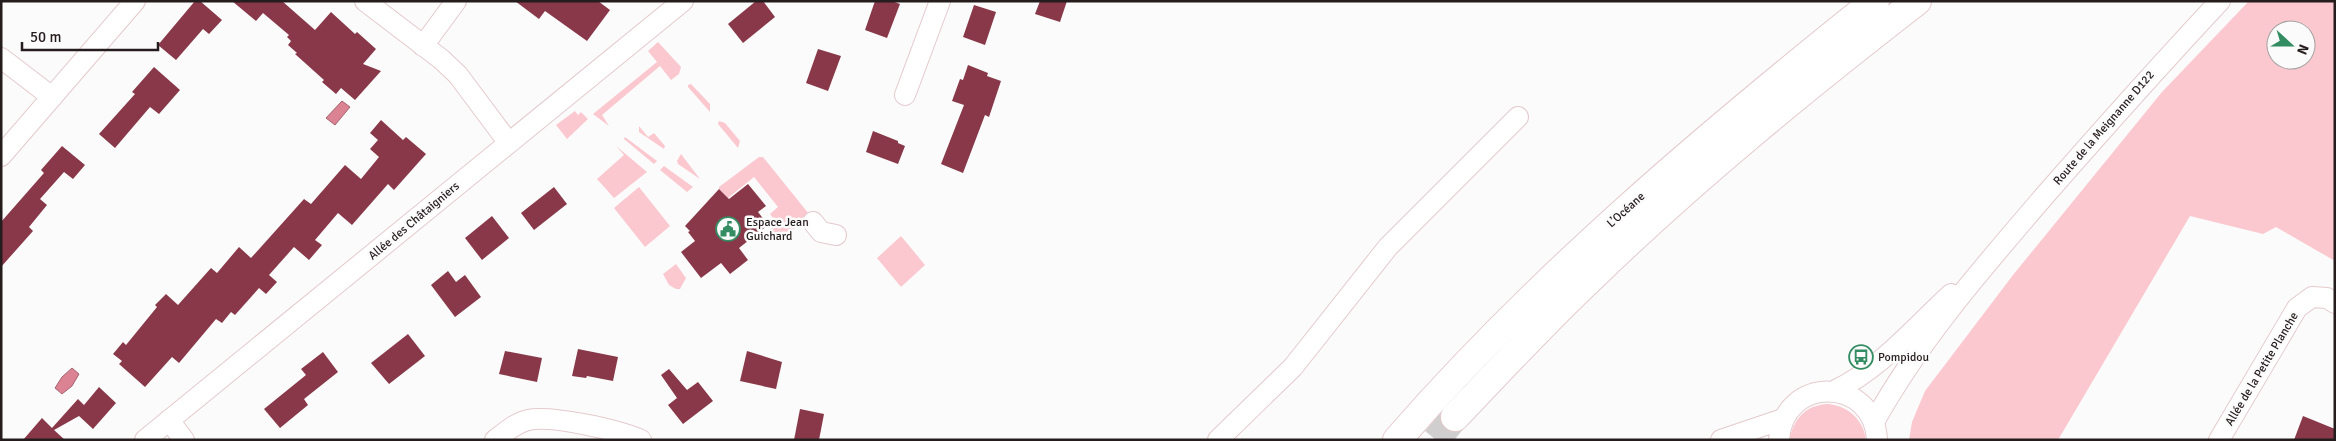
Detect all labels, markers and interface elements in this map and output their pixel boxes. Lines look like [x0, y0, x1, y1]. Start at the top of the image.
scale bar [22, 20, 159, 52]
north arrow [2266, 20, 2316, 70]
text: 50 m [30, 28, 61, 46]
text: N [2293, 42, 2312, 57]
street label: Route de la Meignanne D122 [2050, 68, 2158, 188]
street label: Allée des Châtaigniers [366, 179, 462, 263]
street label: L’Océane [1604, 189, 1648, 231]
place label: Espace Jean Guichard [746, 215, 809, 244]
public building icon: Espace Jean Guichard [715, 216, 741, 242]
street label: Allée de la Petite Planche [2222, 309, 2302, 429]
bus stop icon: Pompidou [1848, 344, 1874, 370]
place label: Pompidou [1878, 350, 1929, 365]

